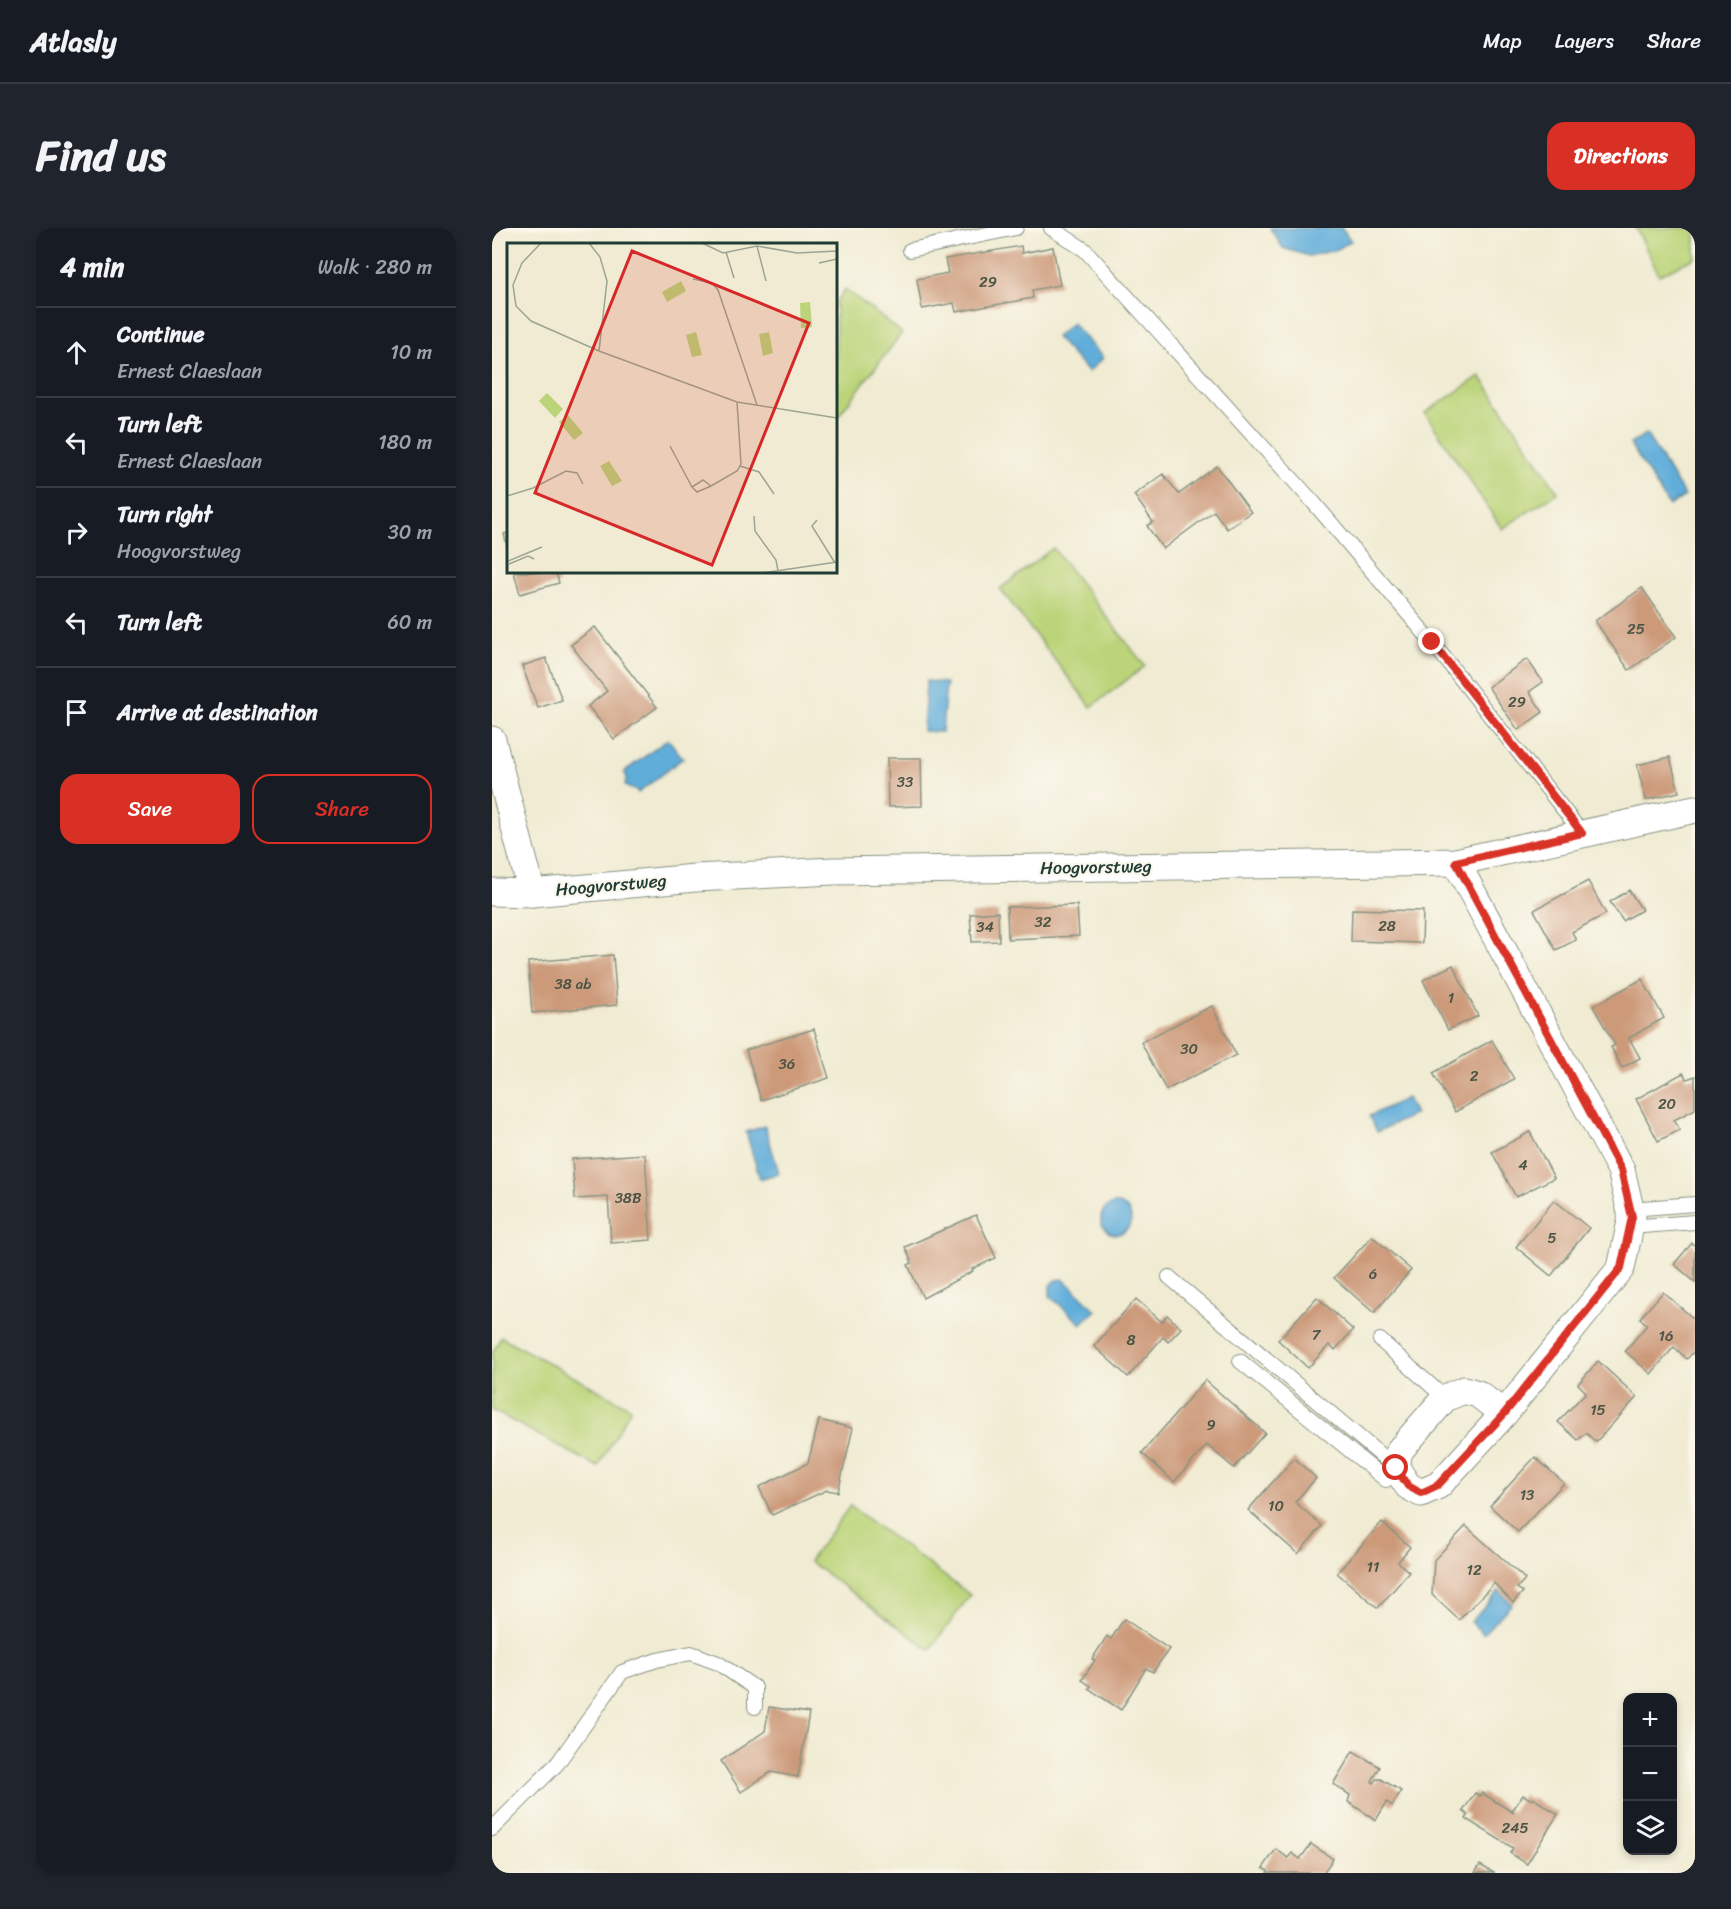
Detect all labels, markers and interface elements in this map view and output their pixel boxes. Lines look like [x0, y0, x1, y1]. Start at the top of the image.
text: Atlasly [30, 17, 117, 66]
text: Map [1483, 22, 1522, 60]
text: Layers [1555, 22, 1614, 60]
text: Share [1647, 22, 1701, 60]
text: Find us [36, 119, 166, 193]
button: Directions [1547, 122, 1695, 190]
inset map [507, 243, 837, 573]
text: 4 min [60, 244, 124, 290]
text: Walk · 280 m [318, 250, 432, 285]
house number: 29 [979, 269, 997, 295]
text: Continue [117, 315, 205, 354]
text: 10 m [390, 335, 432, 370]
icon: ahead [60, 336, 93, 369]
text: Ernest Claeslaan [117, 354, 262, 389]
text: Turn left [117, 405, 202, 444]
text: 180 m [378, 425, 432, 460]
icon: left [60, 426, 93, 459]
text: Ernest Claeslaan [117, 444, 262, 479]
text: Turn right [117, 495, 212, 534]
text: 30 m [388, 515, 432, 550]
icon: right [60, 516, 93, 549]
text: Hoogvorstweg [117, 534, 241, 569]
text: Turn left [117, 603, 202, 642]
text: 60 m [387, 605, 432, 640]
icon: left [60, 606, 93, 639]
house number: 25 [1627, 616, 1645, 642]
route end [1418, 628, 1444, 654]
house number: 29 [1508, 689, 1526, 715]
text: Arrive at destination [117, 693, 318, 732]
icon: arrive [60, 696, 93, 729]
house number: 33 [897, 769, 913, 795]
button: Save [60, 774, 240, 844]
button: Share [252, 774, 432, 844]
street label: Hoogvorstweg [1040, 850, 1152, 884]
street label: Hoogvorstweg [554, 864, 668, 906]
house number: 32 [1035, 909, 1052, 935]
house number: 28 [1378, 913, 1396, 939]
house number: 34 [976, 914, 994, 940]
house number: 38 ab [555, 971, 591, 997]
house number: 1 [1448, 985, 1454, 1011]
house number: 30 [1180, 1036, 1198, 1062]
house number: 36 [779, 1051, 795, 1077]
house number: 2 [1470, 1063, 1479, 1089]
house number: 20 [1658, 1091, 1676, 1117]
house number: 4 [1518, 1152, 1528, 1178]
house number: 38B [615, 1185, 642, 1211]
house number: 5 [1547, 1225, 1557, 1251]
house number: 6 [1369, 1261, 1377, 1287]
house number: 7 [1312, 1322, 1322, 1348]
house number: 16 [1659, 1323, 1673, 1349]
house number: 8 [1126, 1327, 1136, 1353]
house number: 15 [1590, 1397, 1606, 1423]
house number: 9 [1206, 1412, 1216, 1438]
route start [1382, 1454, 1408, 1480]
house number: 13 [1520, 1482, 1534, 1508]
house number: 10 [1268, 1493, 1284, 1519]
house number: 11 [1367, 1554, 1379, 1580]
house number: 12 [1466, 1557, 1482, 1583]
map controls [1623, 1693, 1677, 1855]
button: + [1623, 1693, 1677, 1747]
button: − [1623, 1747, 1677, 1801]
button: layers [1623, 1801, 1677, 1855]
house number: 245 [1501, 1815, 1529, 1841]

